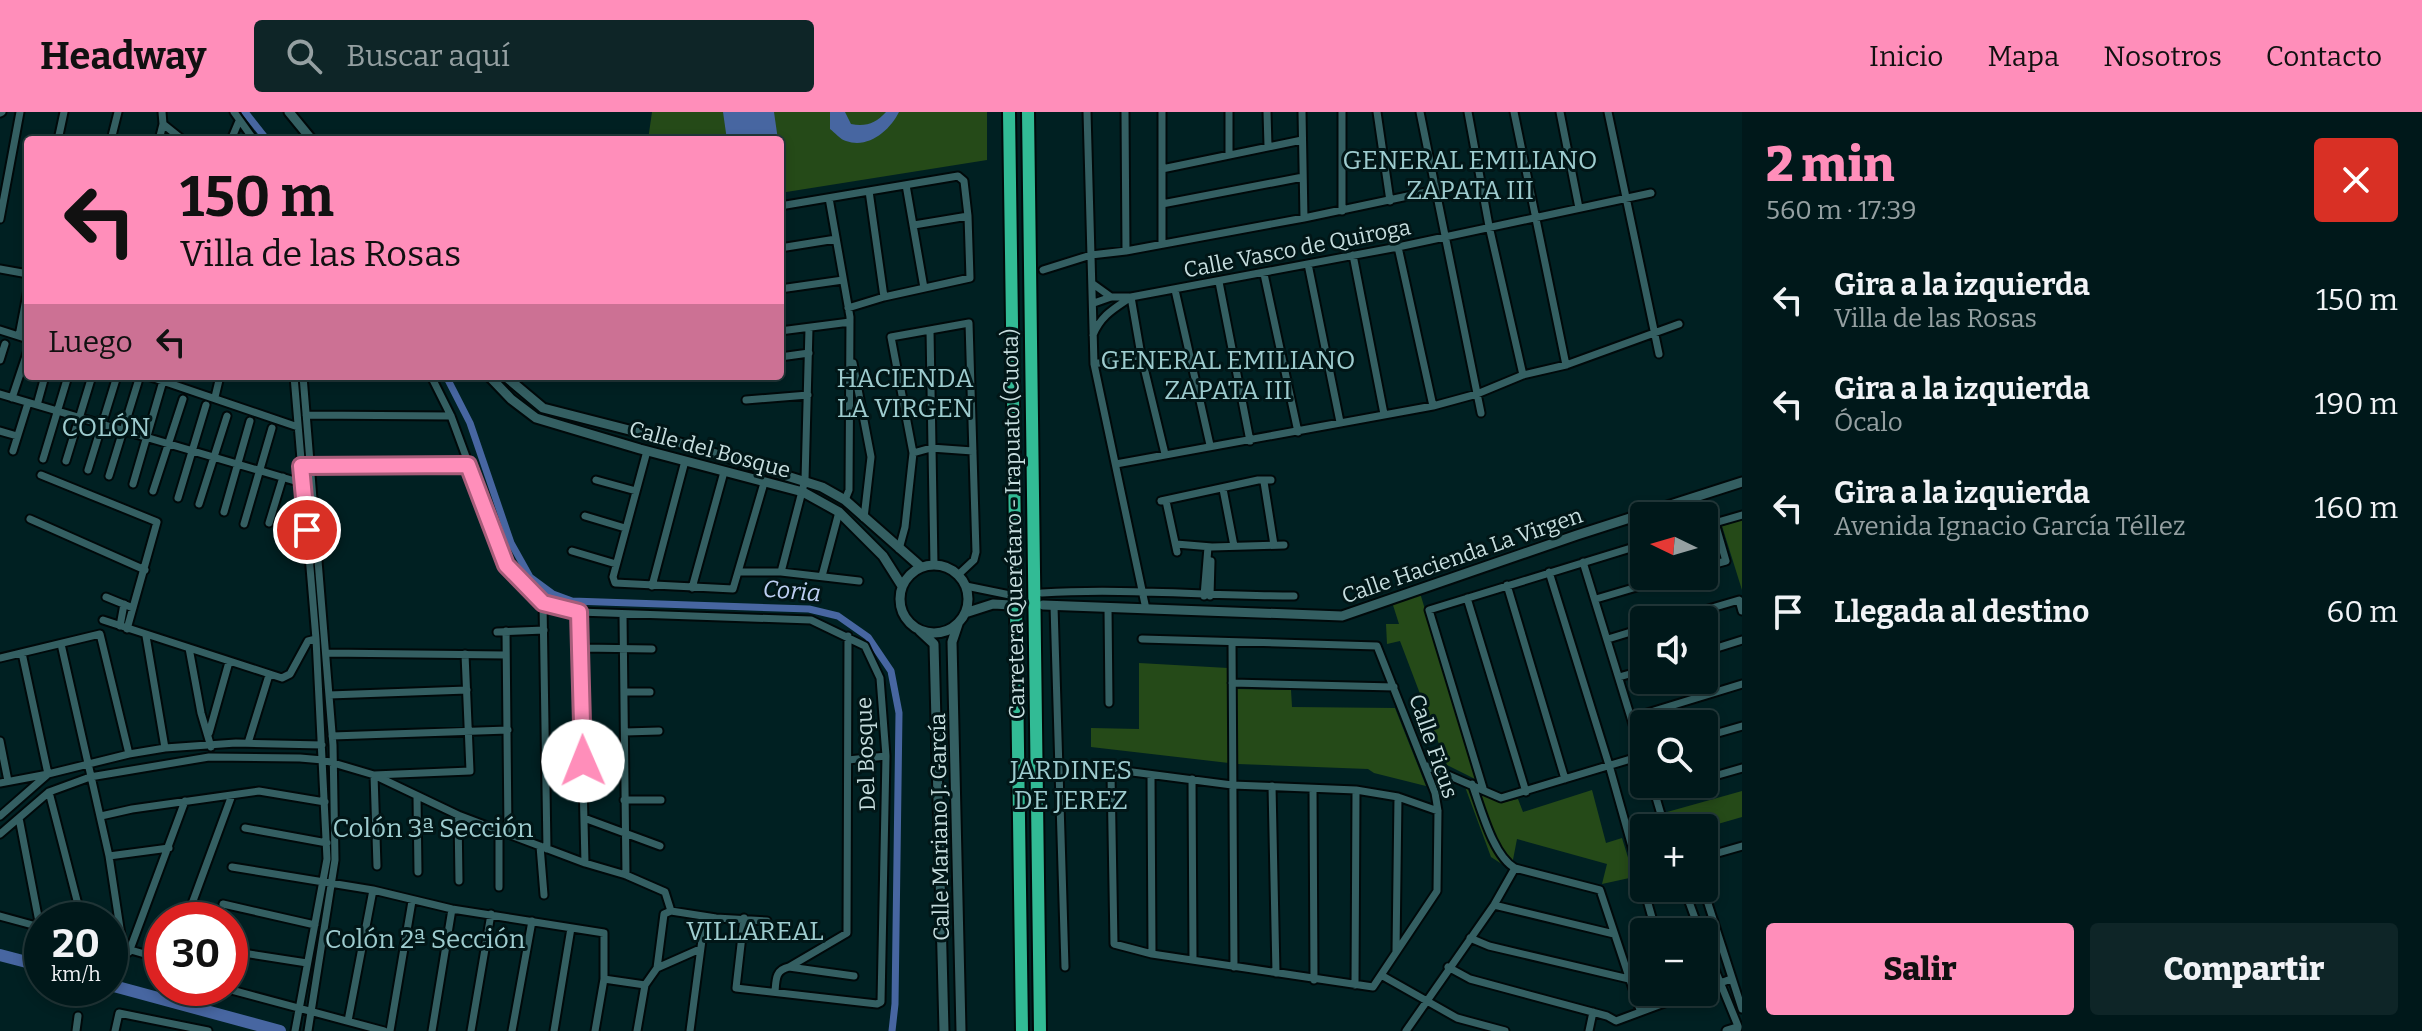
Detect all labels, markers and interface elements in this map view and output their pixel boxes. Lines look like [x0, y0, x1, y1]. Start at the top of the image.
search box [254, 20, 814, 92]
text: Headway [40, 33, 206, 79]
icon: search [282, 34, 326, 78]
text: Buscar aquí [346, 38, 510, 74]
text: Inicio [1869, 40, 1943, 73]
text: Mapa [1987, 40, 2059, 73]
text: Nosotros [2103, 40, 2222, 73]
text: Contacto [2266, 40, 2382, 73]
text: 2 min [1766, 136, 1894, 194]
button: close [2314, 138, 2398, 222]
district label: GENERAL EMILIANO ZAPATA III [1343, 145, 1597, 206]
text: 150 m [180, 164, 334, 231]
icon: left [48, 168, 152, 272]
text: 560 m · 17:39 [1766, 195, 1917, 226]
street label: Calle Vasco de Quiroga [1181, 213, 1413, 284]
text: Villa de las Rosas [180, 232, 461, 276]
text: Gira a la izquierda [1834, 267, 2090, 303]
icon: left [1766, 278, 1810, 322]
text: 150 m [2316, 282, 2398, 318]
text: Villa de las Rosas [1834, 303, 2037, 334]
icon: left [149, 320, 193, 364]
text: Luego [48, 324, 133, 360]
street label: Carretera Querétaro - Irapuato (Cuota) [997, 328, 1030, 720]
district label: GENERAL EMILIANO ZAPATA III [1101, 345, 1355, 406]
district label: HACIENDA LA VIRGEN [837, 363, 974, 424]
text: Gira a la izquierda [1834, 371, 2090, 407]
icon: left [1766, 382, 1810, 426]
text: 190 m [2314, 386, 2398, 422]
text: Ócalo [1834, 407, 1903, 438]
district label: COLÓN [62, 412, 150, 443]
street label: Calle del Bosque [626, 415, 794, 484]
text: Gira a la izquierda [1834, 475, 2090, 511]
icon: left [1766, 486, 1810, 530]
text: 160 m [2314, 490, 2398, 526]
pin [273, 496, 341, 564]
street label: Calle Hacienda La Virgen [1338, 501, 1586, 609]
north arrow [1630, 502, 1718, 590]
map controls [1630, 502, 1718, 1006]
icon: arrive [285, 508, 329, 552]
text: Avenida Ignacio García Téllez [1834, 511, 2185, 542]
water label: Coria [762, 575, 822, 607]
icon: arrive [1766, 590, 1810, 634]
text: Llegada al destino [1834, 594, 2089, 630]
text: 60 m [2327, 594, 2398, 630]
button: sound [1630, 606, 1718, 694]
street label: Calle Ficus [1403, 690, 1464, 802]
street label: Del Bosque [850, 697, 881, 811]
button: search [1630, 710, 1718, 798]
street label: Calle Mariano J. García [924, 713, 955, 941]
position arrow [541, 719, 625, 803]
district label: JARDINES DE JEREZ [1009, 755, 1132, 816]
district label: Colón 3ª Sección [333, 813, 534, 844]
button: + [1630, 814, 1718, 902]
speed limit sign: 30 [144, 902, 248, 1006]
district label: VILLAREAL [686, 916, 824, 947]
button: − [1630, 918, 1718, 1006]
text: 20 [52, 920, 100, 968]
button: Salir [1766, 923, 2074, 1015]
button: Compartir [2090, 923, 2398, 1015]
district label: Colón 2ª Sección [325, 924, 526, 955]
text: km/h [51, 962, 101, 986]

